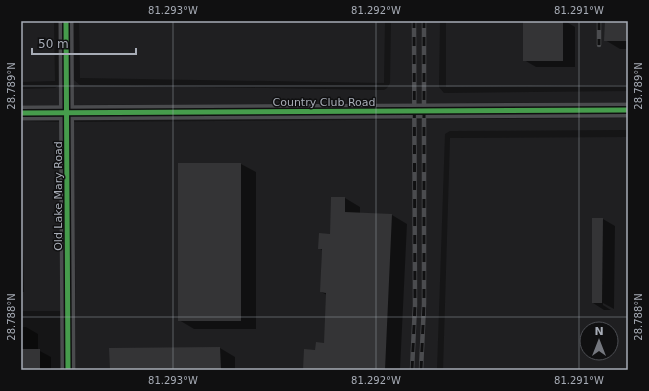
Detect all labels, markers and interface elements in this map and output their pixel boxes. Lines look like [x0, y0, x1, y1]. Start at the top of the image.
text: 81.293°W [148, 5, 198, 16]
text: 81.292°W [351, 5, 401, 16]
text: 81.291°W [554, 5, 604, 16]
scale bar [32, 30, 136, 56]
text: 50 m [38, 37, 69, 51]
text: 28.789°N [6, 62, 17, 110]
text: 28.789°N [633, 62, 644, 110]
street label: Country Club Road [273, 96, 376, 109]
street label: Old Lake Mary Road [52, 141, 65, 251]
text: 28.788°N [6, 293, 17, 341]
text: 28.788°N [633, 293, 644, 341]
north arrow [579, 321, 619, 361]
text: N [594, 325, 604, 338]
text: 81.293°W [148, 375, 198, 386]
text: 81.292°W [351, 375, 401, 386]
text: 81.291°W [554, 375, 604, 386]

